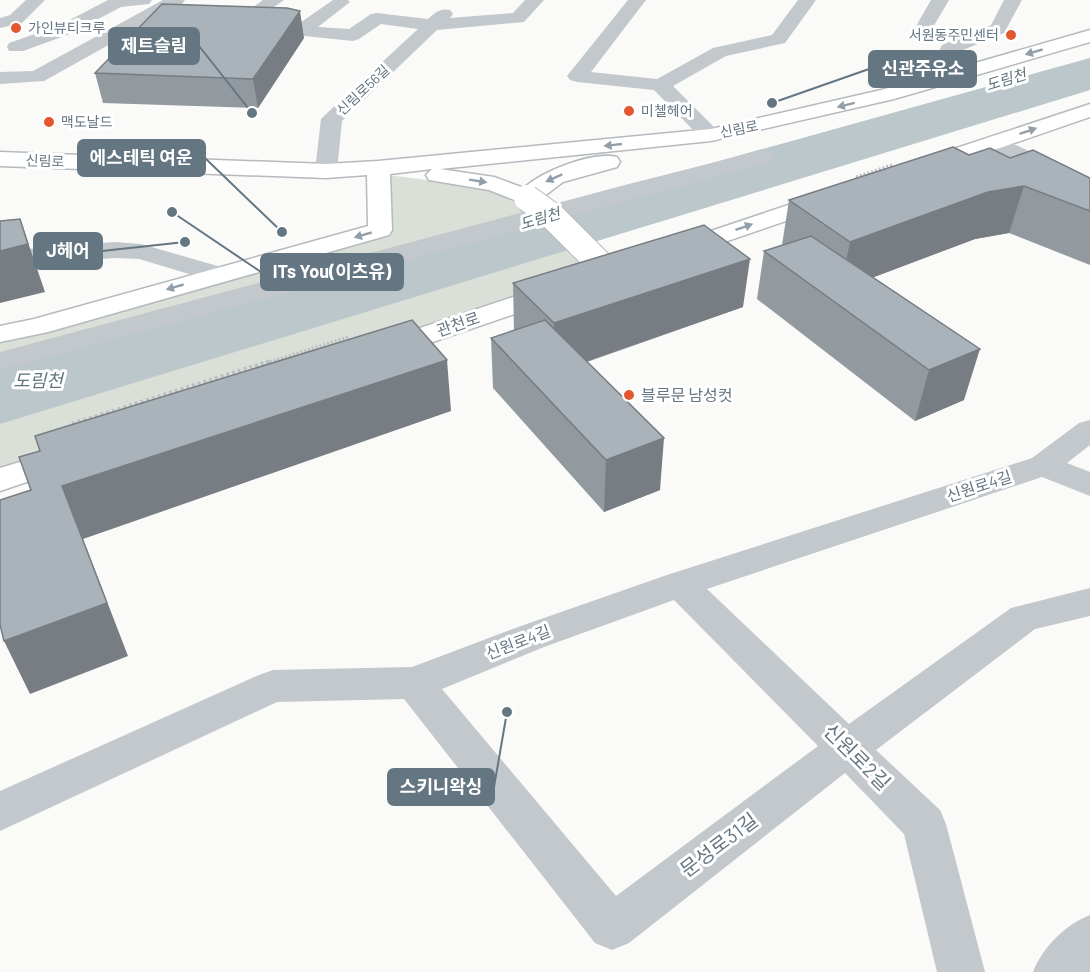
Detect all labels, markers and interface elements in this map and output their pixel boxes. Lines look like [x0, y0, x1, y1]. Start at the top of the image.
place label: 가인뷰티크루 [28, 19, 105, 36]
marker: 가인뷰티크루 [9, 21, 23, 35]
place label: 서원동주민센터 [909, 26, 999, 43]
callout: 제트슬림 [109, 28, 199, 64]
marker: 서원동주민센터 [1004, 28, 1018, 42]
text: 제트슬림 [121, 34, 187, 56]
one-way arrow [1025, 47, 1043, 57]
callout: 신관주유소 [869, 51, 976, 87]
text: 신관주유소 [882, 57, 964, 79]
street label: 신림로56길 [333, 61, 393, 118]
water label: 도림천 [983, 64, 1030, 94]
one-way arrow [837, 100, 855, 110]
place label: 미첼헤어 [641, 102, 693, 119]
marker: 미첼헤어 [622, 104, 636, 118]
place label: 맥도날드 [61, 113, 113, 130]
marker: 맥도날드 [42, 115, 56, 129]
street label: 신림로 [718, 116, 760, 141]
one-way arrow [1019, 126, 1037, 135]
callout: 에스테틱 여운 [78, 140, 205, 176]
one-way arrow [603, 140, 622, 150]
text: 에스테틱 여운 [90, 146, 192, 168]
street label: 신림로 [25, 151, 65, 170]
one-way arrow [545, 173, 562, 182]
one-way arrow [469, 177, 488, 186]
water label: 도림천 [517, 203, 564, 233]
one-way arrow [735, 222, 753, 232]
one-way arrow [354, 230, 372, 240]
callout: J헤어 [34, 233, 102, 269]
text: J헤어 [46, 239, 90, 261]
callout: ITs You(이츠유) [261, 254, 403, 290]
text: ITs You(이츠유) [273, 260, 392, 282]
one-way arrow [166, 283, 185, 293]
street label: 관천로 [434, 307, 482, 340]
water label: 도림천 [13, 369, 65, 391]
place label: 블루문 남성컷 [641, 385, 733, 404]
marker: 블루문 남성컷 [622, 388, 636, 402]
street label: 신원로4길 [944, 466, 1014, 505]
street label: 신원로4길 [483, 621, 553, 663]
street label: 신원로2길 [819, 718, 896, 795]
callout: 스키니왁싱 [388, 769, 494, 805]
text: 스키니왁싱 [400, 775, 482, 797]
street label: 문성로31길 [675, 807, 762, 881]

